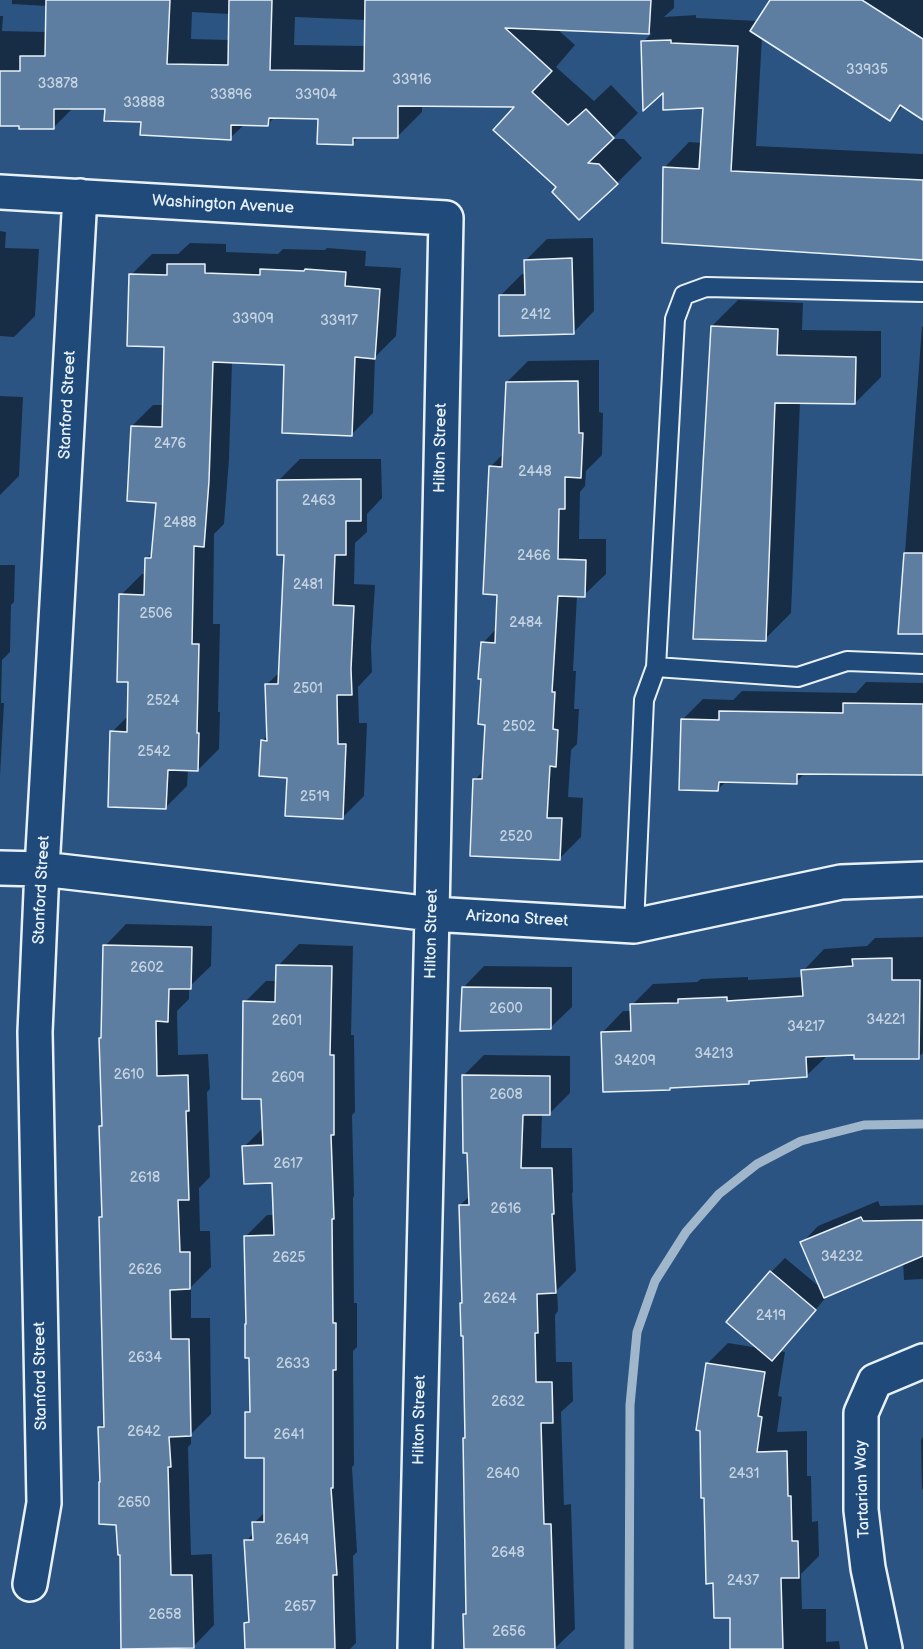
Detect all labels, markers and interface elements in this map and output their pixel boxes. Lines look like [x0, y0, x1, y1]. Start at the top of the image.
house number: 33935 [846, 62, 888, 78]
house number: 33916 [392, 72, 432, 88]
house number: 33878 [38, 76, 78, 92]
house number: 33896 [210, 87, 252, 103]
house number: 33904 [295, 87, 337, 103]
house number: 33888 [123, 95, 165, 111]
street label: Washington Avenue [152, 192, 294, 218]
house number: 2412 [521, 307, 551, 323]
house number: 33909 [232, 311, 274, 327]
house number: 33917 [320, 313, 358, 329]
street label: Stanford Street [56, 350, 80, 460]
street label: Hilton Street [431, 403, 451, 493]
house number: 2476 [154, 436, 186, 452]
house number: 2448 [518, 464, 552, 480]
house number: 2463 [302, 493, 336, 509]
house number: 2488 [164, 515, 196, 531]
house number: 2466 [517, 548, 551, 564]
house number: 2481 [293, 577, 323, 593]
house number: 2506 [139, 606, 173, 622]
house number: 2484 [509, 615, 543, 631]
house number: 2501 [293, 681, 323, 697]
house number: 2524 [147, 693, 179, 709]
house number: 2502 [503, 719, 535, 735]
house number: 2542 [137, 744, 171, 760]
house number: 2519 [300, 789, 330, 805]
house number: 2520 [500, 829, 532, 845]
street label: Stanford Street [30, 835, 54, 945]
street label: Hilton Street [422, 889, 442, 979]
street label: Arizona Street [465, 907, 569, 931]
house number: 2602 [130, 960, 164, 976]
house number: 2600 [489, 1001, 523, 1017]
house number: 34221 [867, 1012, 905, 1028]
house number: 2601 [272, 1013, 302, 1029]
house number: 34217 [787, 1019, 825, 1035]
house number: 34213 [694, 1046, 734, 1062]
house number: 34209 [614, 1053, 656, 1069]
house number: 2610 [114, 1067, 144, 1083]
house number: 2609 [271, 1070, 305, 1086]
house number: 2608 [489, 1087, 523, 1103]
house number: 2617 [273, 1156, 303, 1172]
house number: 2618 [130, 1170, 160, 1186]
house number: 2616 [491, 1201, 521, 1217]
house number: 34232 [821, 1249, 863, 1265]
house number: 2625 [272, 1250, 306, 1266]
house number: 2626 [128, 1262, 162, 1278]
house number: 2624 [483, 1291, 517, 1307]
house number: 2419 [756, 1308, 786, 1324]
street label: Stanford Street [30, 1322, 52, 1430]
house number: 2634 [128, 1350, 162, 1366]
house number: 2633 [276, 1356, 310, 1372]
street label: Hilton Street [410, 1375, 430, 1465]
house number: 2632 [491, 1394, 525, 1410]
house number: 2642 [127, 1424, 161, 1440]
house number: 2641 [274, 1427, 304, 1443]
street label: Tartarian Way [852, 1440, 874, 1538]
house number: 2640 [486, 1466, 520, 1482]
house number: 2431 [729, 1466, 759, 1482]
house number: 2650 [117, 1495, 151, 1511]
house number: 2649 [275, 1532, 309, 1548]
house number: 2648 [491, 1545, 525, 1561]
house number: 2437 [727, 1573, 759, 1589]
house number: 2657 [284, 1599, 316, 1615]
house number: 2658 [149, 1607, 181, 1623]
house number: 2656 [492, 1624, 526, 1640]

